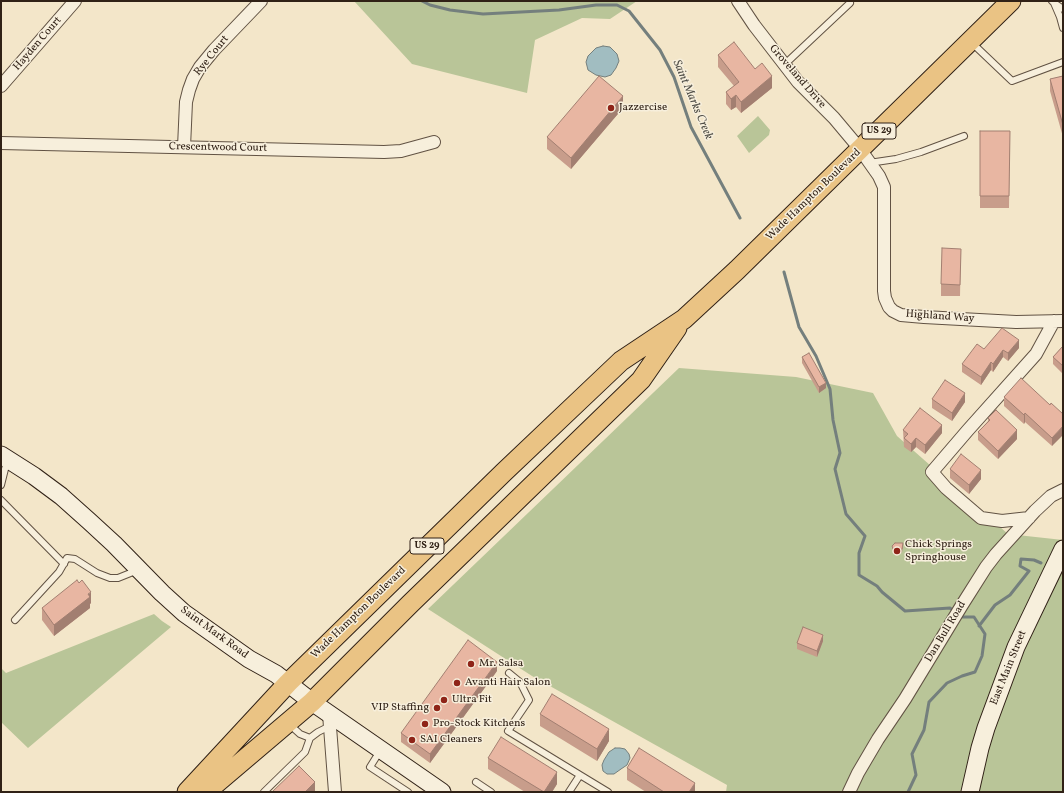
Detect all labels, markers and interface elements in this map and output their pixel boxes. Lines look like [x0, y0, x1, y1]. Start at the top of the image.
street label: Hayden Court [11, 14, 65, 74]
street label: Rye Court [192, 33, 232, 79]
street label: Groveland Drive [766, 43, 828, 111]
water label: Saint Marks Creek [669, 58, 715, 142]
place label: Jazzercise [619, 101, 667, 115]
marker: Jazzercise [606, 103, 616, 113]
road number: US 29 [862, 123, 896, 139]
street label: Crescentwood Court [169, 141, 267, 155]
street label: Wade Hampton Boulevard [764, 146, 864, 244]
street label: Highland Way [905, 308, 975, 326]
road number: US 29 [410, 538, 444, 554]
place label: Chick Springs Springhouse [905, 538, 972, 564]
marker: Chick Springs Springhouse [892, 546, 902, 556]
street label: Wade Hampton Boulevard [309, 564, 409, 662]
street label: Dan Bull Road [923, 599, 969, 665]
street label: Saint Mark Road [177, 604, 251, 662]
street label: East Main Street [988, 629, 1030, 707]
place label: Mr. Salsa [479, 657, 523, 671]
marker: Mr. Salsa [466, 659, 476, 669]
place label: Avanti Hair Salon [465, 676, 550, 690]
marker: Avanti Hair Salon [452, 678, 462, 688]
place label: Ultra Fit [452, 693, 492, 707]
marker: Ultra Fit [439, 695, 449, 705]
place label: VIP Staffing [371, 701, 429, 715]
marker: VIP Staffing [432, 703, 442, 713]
place label: Pro-Stock Kitchens [433, 717, 525, 731]
marker: Pro-Stock Kitchens [420, 719, 430, 729]
place label: SAI Cleaners [420, 733, 482, 747]
marker: SAI Cleaners [407, 735, 417, 745]

